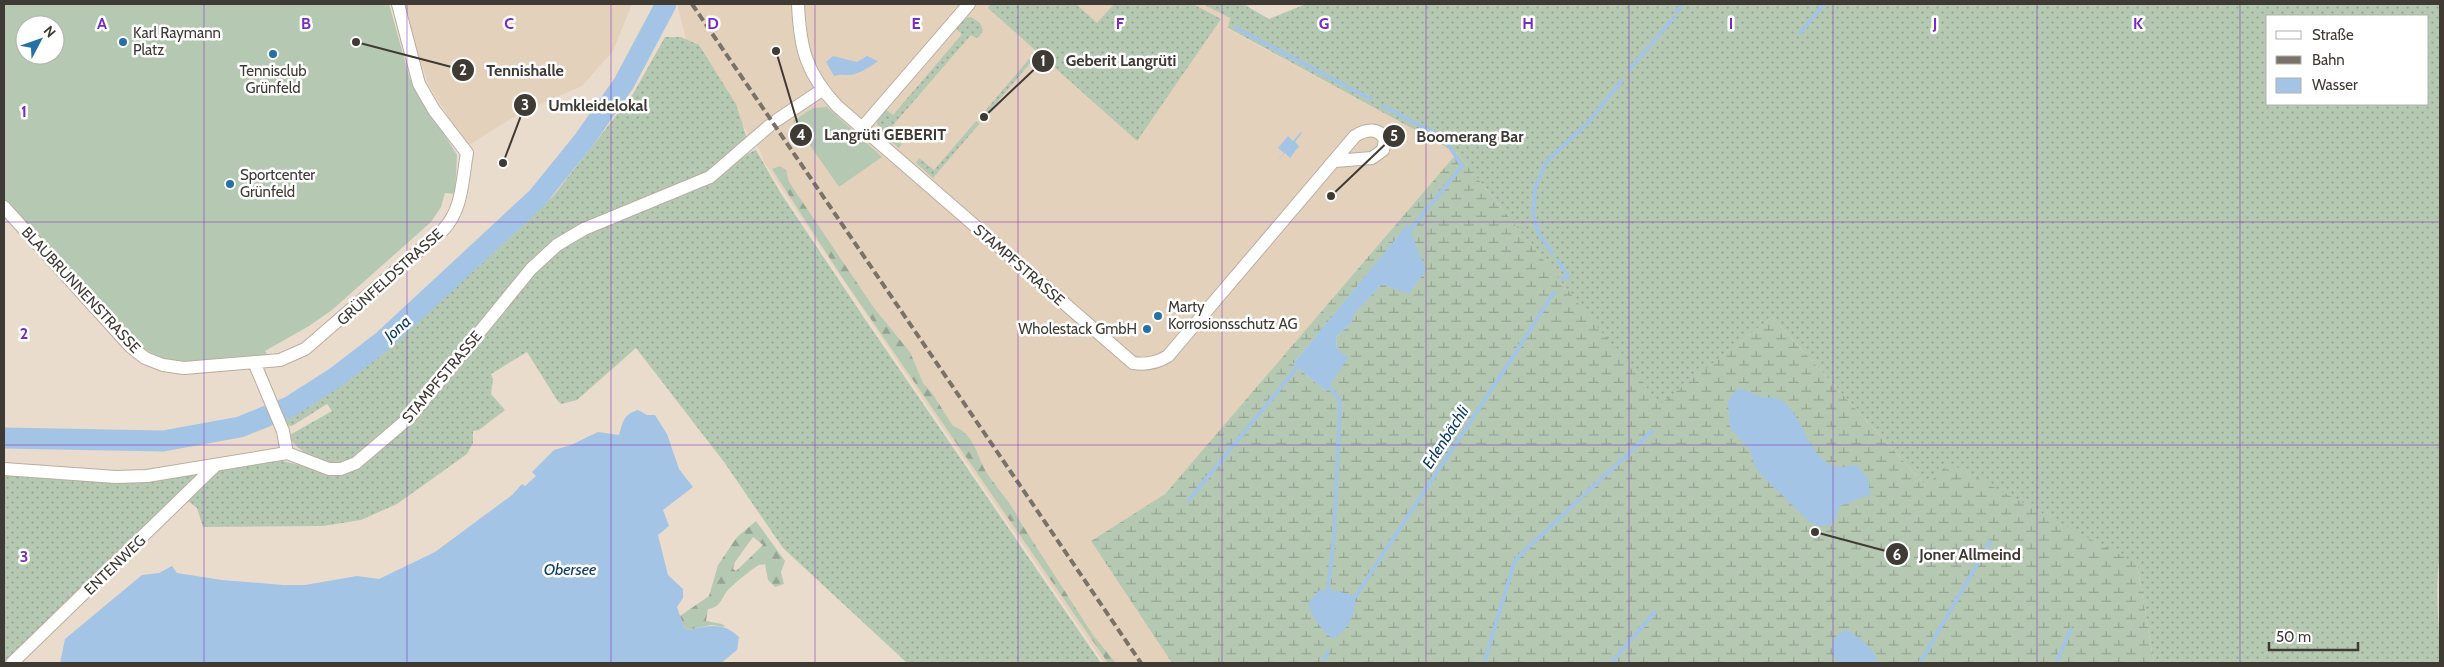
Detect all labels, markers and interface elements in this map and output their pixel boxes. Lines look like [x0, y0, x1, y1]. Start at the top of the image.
text: A [97, 14, 107, 33]
text: B [301, 14, 311, 33]
text: C [504, 14, 514, 33]
text: D [707, 14, 719, 33]
text: E [911, 14, 921, 33]
text: F [1116, 14, 1125, 33]
text: G [1319, 14, 1329, 33]
text: H [1522, 14, 1534, 33]
text: I [1729, 14, 1733, 33]
text: J [1932, 14, 1937, 33]
text: K [2133, 14, 2143, 33]
north arrow [15, 15, 65, 65]
legend [2266, 15, 2429, 105]
text: N [40, 22, 60, 41]
place label: Karl Raymann Platz [133, 24, 221, 59]
text: Straße [2312, 26, 2354, 44]
marker: Karl Raymann Platz [117, 36, 129, 48]
callout: Geberit Langrüti [1031, 45, 1186, 76]
marker: Tennisclub Grünfeld [267, 48, 279, 60]
text: Geberit Langrüti [1066, 51, 1176, 70]
text: Bahn [2312, 51, 2345, 69]
text: 1 [1040, 52, 1046, 70]
callout: Tennishalle [451, 55, 573, 86]
text: 2 [459, 61, 467, 79]
text: Tennishalle [486, 61, 564, 80]
place label: Tennisclub Grünfeld [239, 62, 307, 97]
text: Wasser [2312, 76, 2358, 94]
callout: Umkleidelokal [513, 90, 657, 121]
text: 3 [521, 96, 529, 114]
text: Umkleidelokal [548, 96, 648, 115]
text: 1 [21, 102, 27, 121]
callout: Langrüti GEBERIT [789, 119, 956, 150]
callout: Boomerang Bar [1381, 121, 1534, 152]
text: Langrüti GEBERIT [824, 125, 946, 144]
text: 4 [796, 126, 806, 144]
text: 5 [1390, 127, 1398, 145]
text: Boomerang Bar [1416, 127, 1524, 146]
place label: Sportcenter Grünfeld [240, 166, 315, 201]
marker: Sportcenter Grünfeld [224, 178, 236, 190]
street label: STAMPFSTRASSE [970, 221, 1068, 309]
street label: BLAUBRUNNENSTRASSE [18, 223, 144, 357]
street label: GRÜNFELDSTRASSE [333, 225, 447, 329]
place label: Marty Korrosionsschutz AG [1168, 298, 1298, 333]
marker: Marty Korrosionsschutz AG [1152, 310, 1164, 322]
water label: Jona [379, 312, 415, 347]
place label: Wholestack GmbH [1018, 320, 1137, 338]
marker: Wholestack GmbH [1141, 323, 1153, 335]
text: 2 [20, 324, 28, 343]
street label: STAMPFSTRASSE [398, 327, 486, 427]
water label: Erlenbächli [1418, 402, 1473, 472]
street label: ENTENWEG [81, 531, 149, 599]
callout: Joner Allmeind [1884, 539, 2031, 570]
text: Joner Allmeind [1918, 545, 2021, 564]
text: 6 [1893, 546, 1901, 564]
text: 3 [20, 547, 28, 566]
water label: Obersee [544, 560, 596, 579]
scale bar [2269, 620, 2358, 652]
text: 50 m [2276, 628, 2311, 646]

